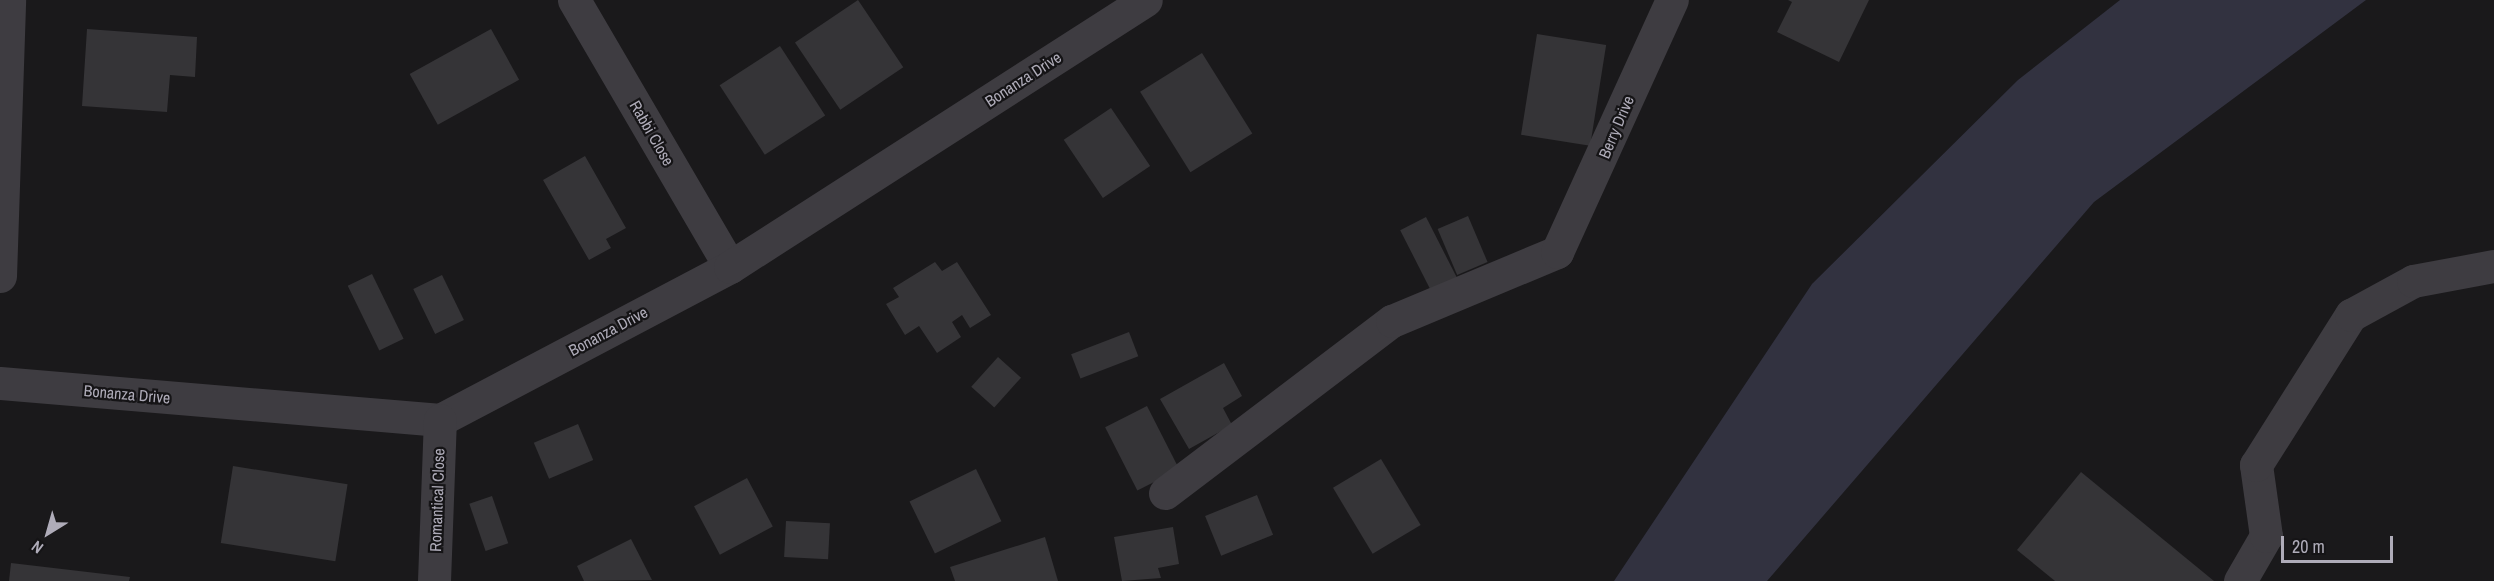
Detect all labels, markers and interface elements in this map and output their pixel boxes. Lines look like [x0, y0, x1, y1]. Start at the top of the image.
street label: Bonanza Drive [981, 47, 1065, 111]
street label: Berry Drive [1594, 93, 1638, 161]
street label: Rabbi Close [626, 97, 678, 169]
street label: Bonanza Drive [565, 302, 651, 360]
street label: Bonanza Drive [83, 381, 171, 407]
street label: Romantical Close [426, 448, 448, 552]
north arrow [18, 503, 78, 563]
scale bar [2284, 524, 2396, 562]
text: 20 m [2292, 534, 2325, 559]
text: N [27, 536, 48, 559]

